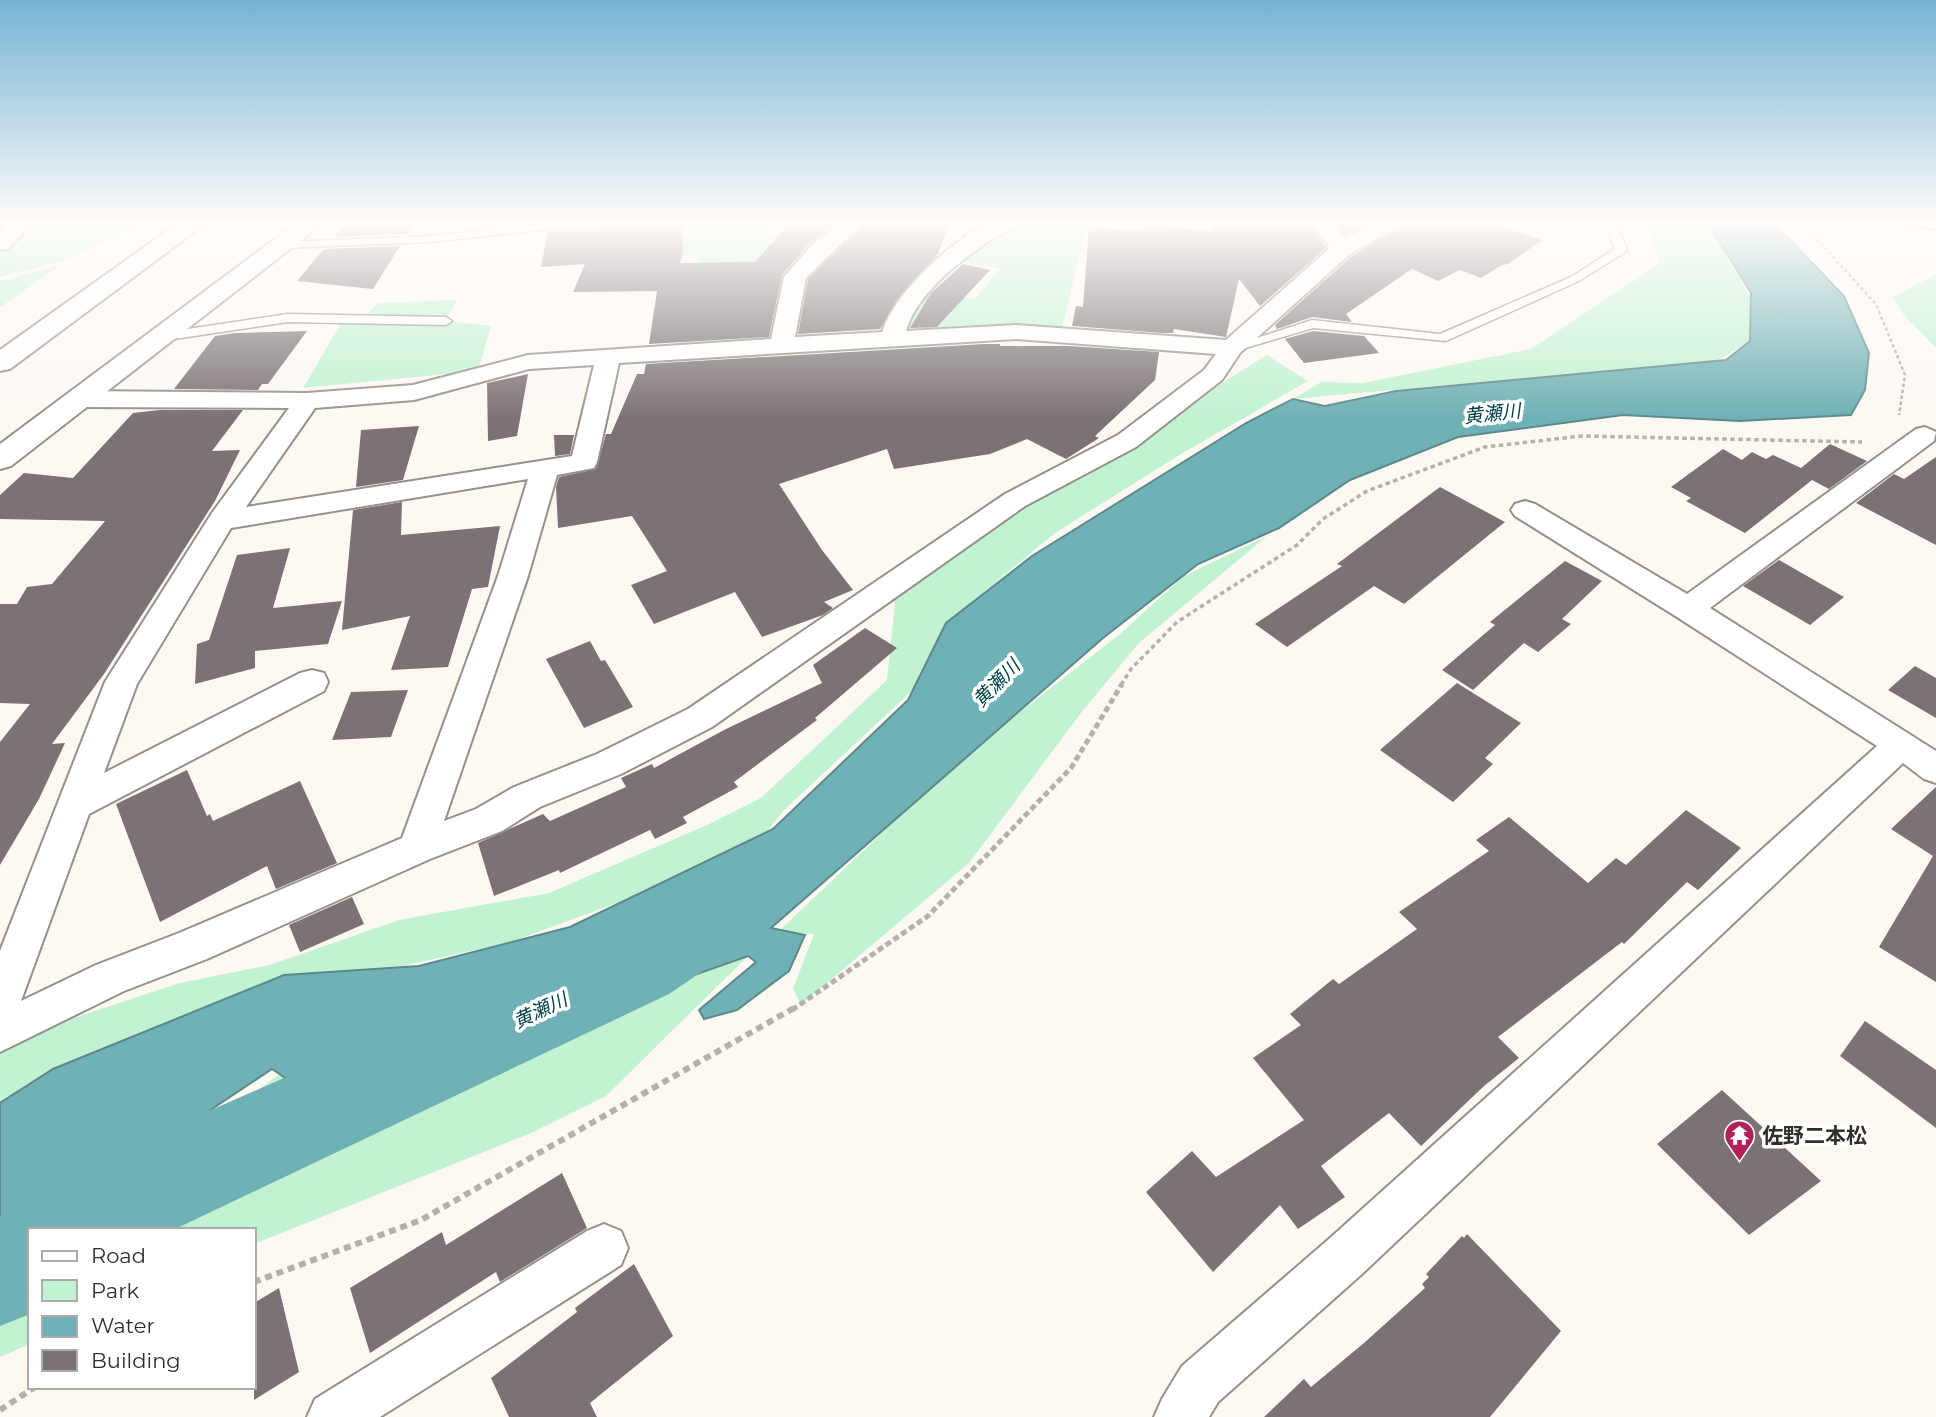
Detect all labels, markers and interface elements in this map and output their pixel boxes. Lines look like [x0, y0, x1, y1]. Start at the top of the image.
water label: 黄瀬川 [1462, 399, 1524, 428]
water label: 黄瀬川 [968, 653, 1026, 712]
water label: 黄瀬川 [510, 987, 573, 1033]
temple icon: 佐野二本松 [1722, 1119, 1756, 1163]
place label: 佐野二本松 [1762, 1123, 1867, 1148]
legend [28, 1228, 256, 1389]
text: Road [91, 1243, 146, 1268]
text: Park [91, 1278, 139, 1303]
text: Water [91, 1313, 155, 1338]
text: Building [91, 1348, 181, 1373]

